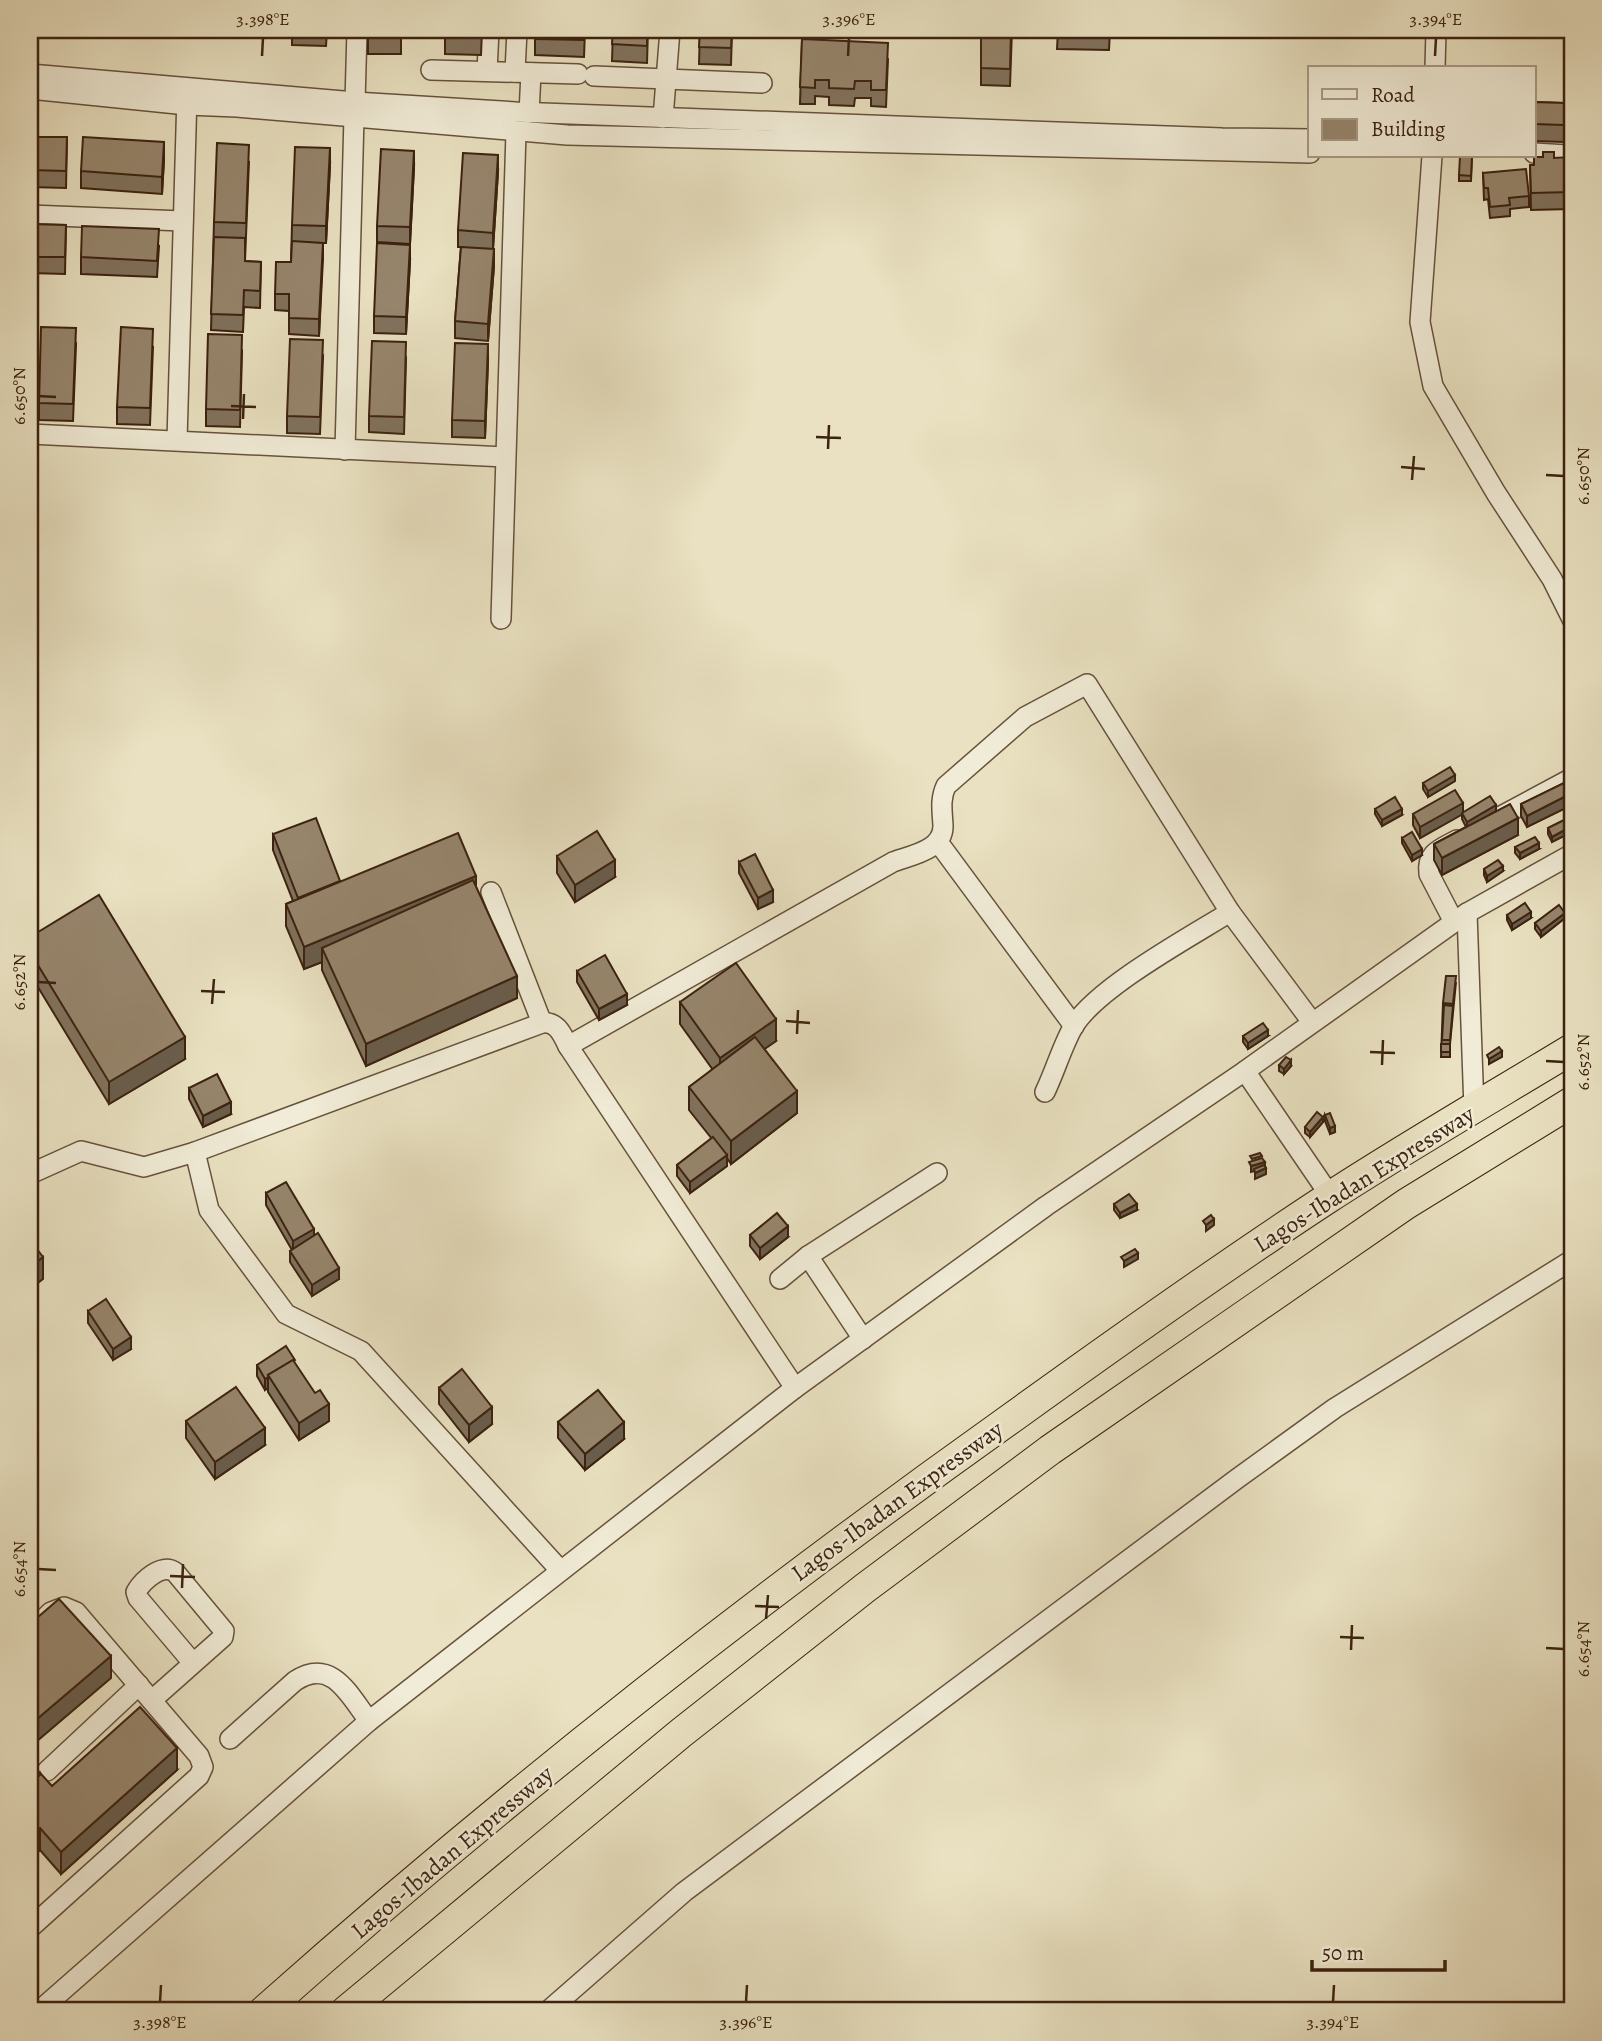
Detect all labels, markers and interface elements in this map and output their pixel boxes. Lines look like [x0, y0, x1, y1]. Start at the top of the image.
text: 3.398°E [236, 7, 290, 31]
text: 3.396°E [822, 7, 876, 31]
text: 3.394°E [1410, 7, 1462, 31]
legend [1308, 66, 1536, 158]
text: Road [1371, 81, 1415, 109]
text: Building [1371, 115, 1446, 143]
text: 6.650°N [7, 367, 31, 425]
text: 6.650°N [1571, 447, 1595, 505]
text: 6.652°N [7, 954, 31, 1010]
text: 6.652°N [1571, 1034, 1595, 1090]
street label: Lagos-Ibadan Expressway [1248, 1098, 1481, 1260]
street label: Lagos-Ibadan Expressway [785, 1413, 1010, 1589]
text: 6.654°N [7, 1541, 31, 1597]
text: 6.654°N [1571, 1621, 1595, 1677]
street label: Lagos-Ibadan Expressway [344, 1758, 560, 1946]
scale bar [1312, 1929, 1444, 1973]
text: 50 m [1322, 1939, 1364, 1967]
text: 3.398°E [133, 2010, 187, 2034]
text: 3.396°E [719, 2010, 773, 2034]
text: 3.394°E [1307, 2010, 1359, 2034]

